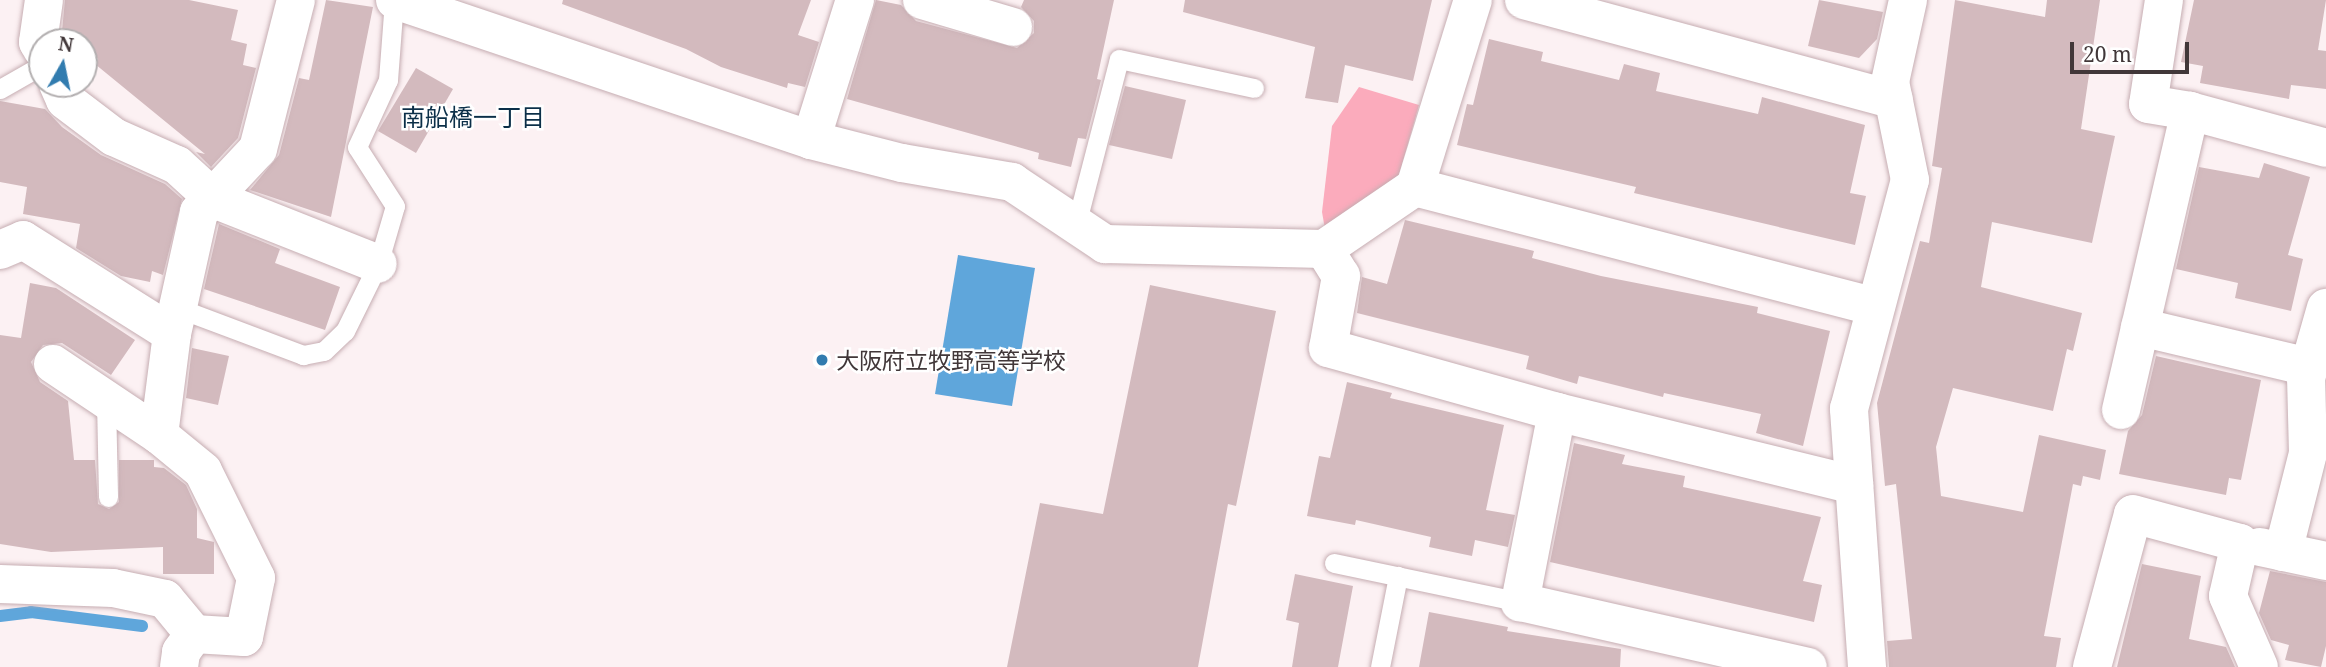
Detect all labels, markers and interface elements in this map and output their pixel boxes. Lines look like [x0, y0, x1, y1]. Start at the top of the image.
north arrow [28, 28, 98, 98]
scale bar [2074, 28, 2193, 72]
text: N [57, 30, 75, 58]
text: 20 m [2083, 40, 2132, 68]
district label: 南船橋一丁目 [401, 103, 545, 131]
place label: 大阪府立牧野高等学校 [836, 346, 1066, 374]
marker: 大阪府立牧野高等学校 [814, 352, 830, 368]

